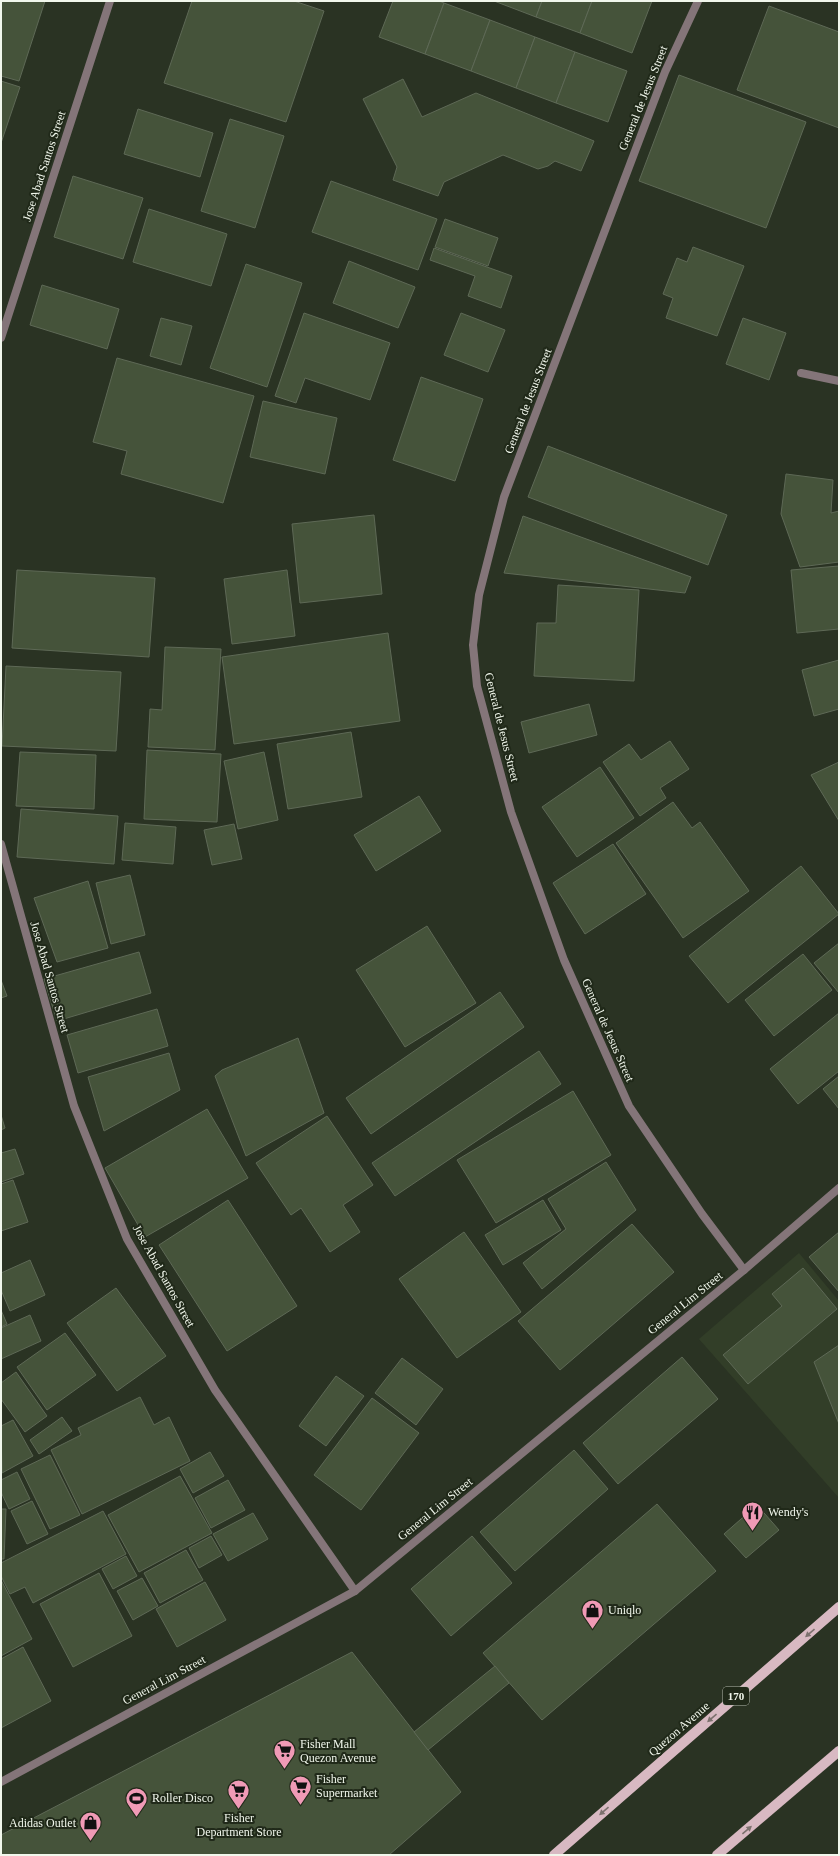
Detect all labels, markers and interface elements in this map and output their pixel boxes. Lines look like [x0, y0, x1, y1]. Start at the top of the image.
street label: General de Jesus Street [616, 43, 671, 152]
street label: Jose Abad Santos Street [20, 109, 69, 223]
street label: General de Jesus Street [501, 346, 555, 456]
street label: General de Jesus Street [482, 671, 522, 783]
street label: Jose Abad Santos Street [27, 920, 73, 1035]
street label: General de Jesus Street [579, 976, 637, 1084]
street label: Jose Abad Santos Street [130, 1222, 198, 1330]
street label: General Lim Street [645, 1268, 726, 1337]
street label: General Lim Street [395, 1474, 476, 1543]
restaurant icon: Wendy's [739, 1499, 765, 1532]
place label: Wendy's [768, 1505, 809, 1519]
shop icon: Uniqlo [580, 1597, 606, 1630]
place label: Uniqlo [608, 1603, 641, 1617]
one-way arrow [804, 1628, 815, 1637]
street label: General Lim Street [120, 1652, 208, 1708]
road number: 170 [723, 1687, 749, 1705]
street label: Quezon Avenue [646, 1699, 712, 1759]
one-way arrow [707, 1713, 716, 1722]
place label: Fisher Mall Quezon Avenue [300, 1737, 376, 1765]
supermarket icon: Fisher Mall Quezon Avenue [271, 1738, 297, 1771]
place label: Fisher Supermarket [316, 1772, 378, 1800]
supermarket icon: Fisher Supermarket [287, 1773, 313, 1806]
supermarket icon: Fisher Department Store [226, 1778, 252, 1811]
sports icon: Roller Disco [123, 1785, 149, 1818]
place label: Roller Disco [152, 1791, 213, 1805]
one-way arrow [599, 1807, 610, 1816]
shop icon: Adidas Outlet [78, 1810, 104, 1843]
place label: Fisher Department Store [197, 1811, 281, 1839]
place label: Adidas Outlet [9, 1816, 77, 1830]
one-way arrow [742, 1825, 752, 1834]

